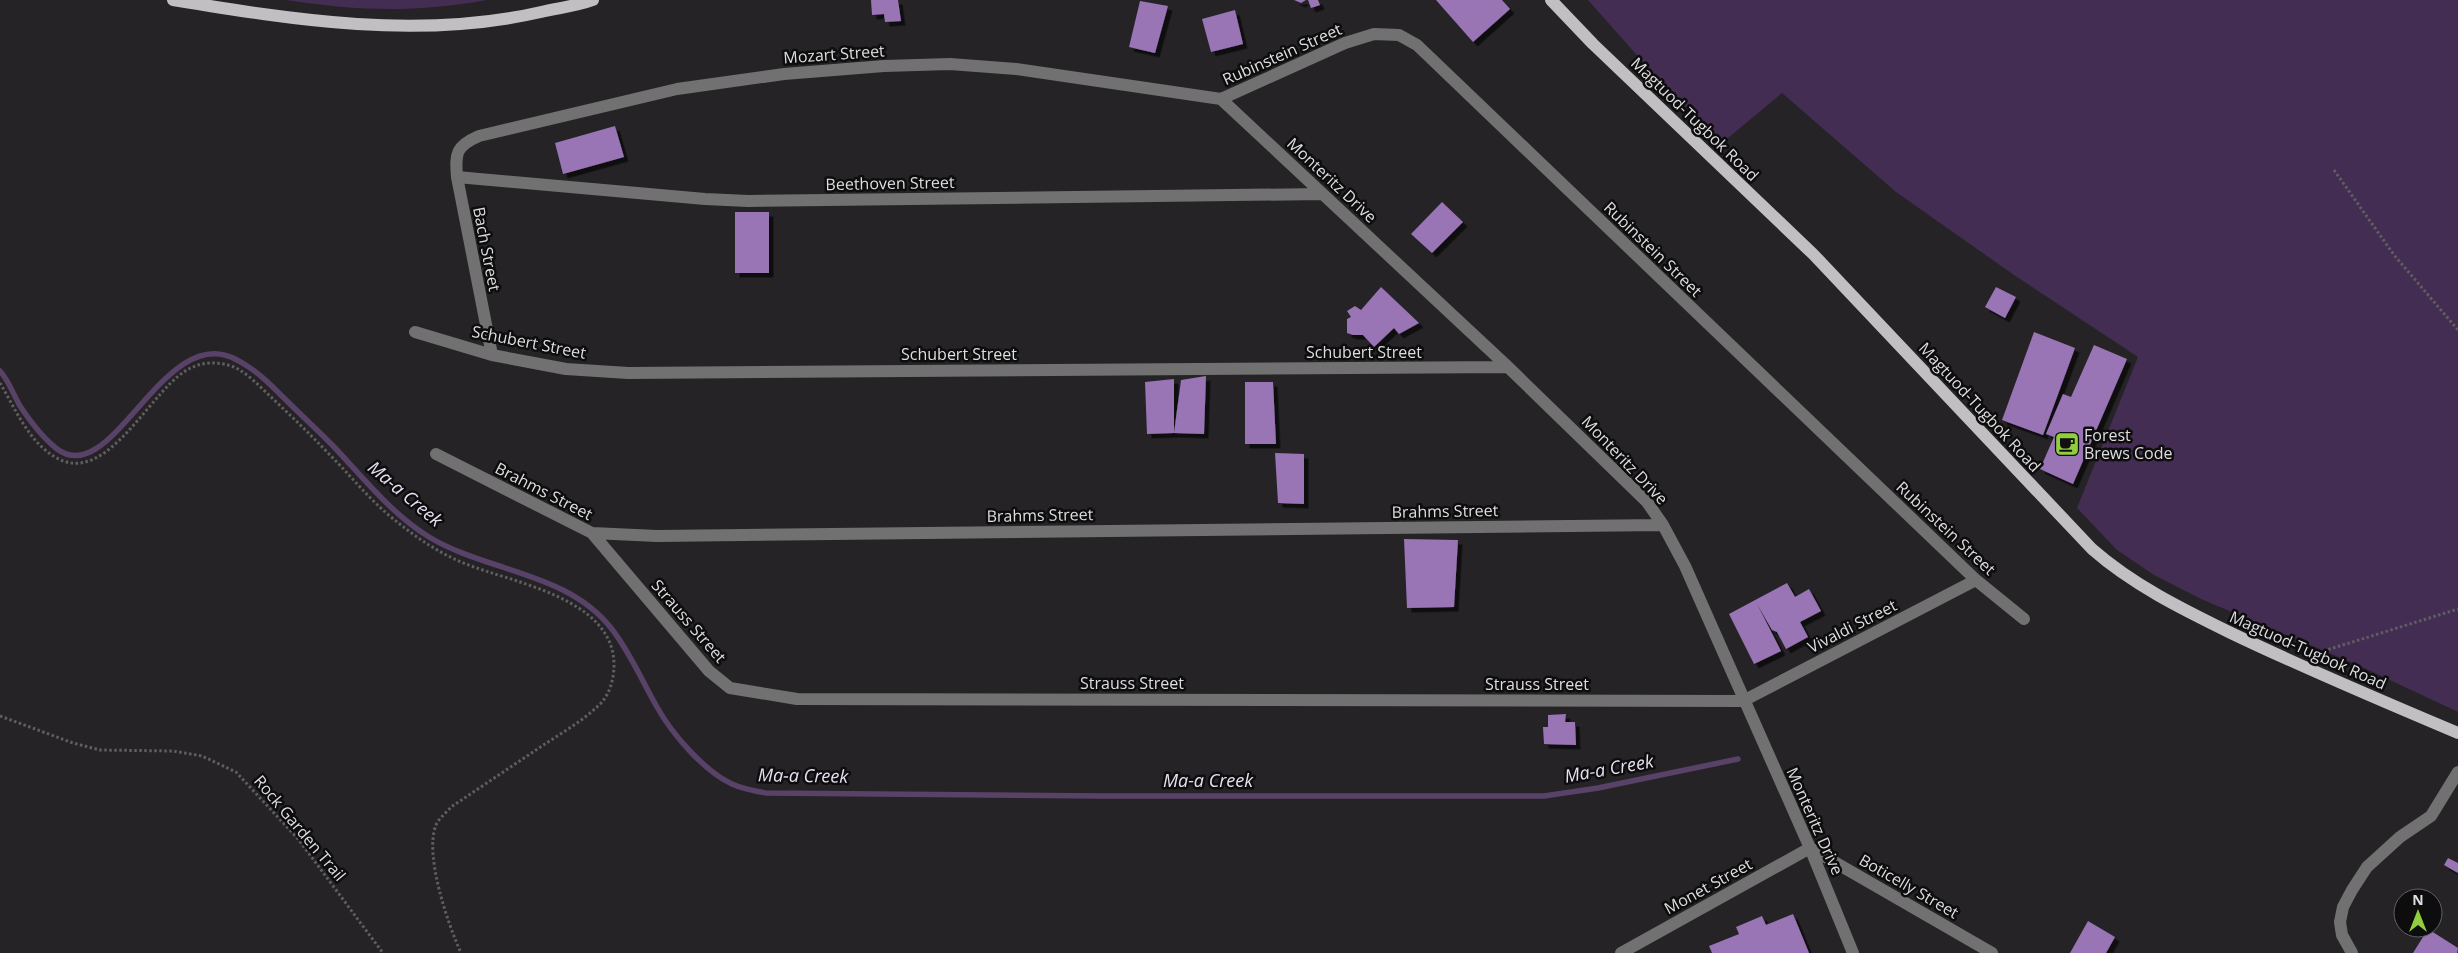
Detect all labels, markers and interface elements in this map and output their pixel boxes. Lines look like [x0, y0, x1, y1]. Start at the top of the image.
street label: Rubinstein Street [1219, 18, 1345, 90]
street label: Mozart Street [783, 39, 886, 69]
street label: Magtuod-Tugbok Road [1626, 52, 1764, 186]
street label: Monteritz Drive [1282, 133, 1382, 227]
street label: Beethoven Street [825, 171, 955, 195]
street label: Rubinstein Street [1599, 197, 1707, 302]
street label: Bach Street [468, 205, 506, 293]
street label: Schubert Street [470, 320, 588, 364]
street label: Magtuod-Tugbok Road [1914, 338, 2046, 476]
street label: Schubert Street [1306, 341, 1422, 363]
street label: Schubert Street [901, 343, 1017, 365]
street label: Monteritz Drive [1577, 411, 1673, 509]
place label: Forest Brews Code [2084, 424, 2173, 464]
cafe icon: Forest Brews Code [2054, 431, 2080, 457]
water label: Ma-a Creek [363, 455, 449, 532]
street label: Brahms Street [491, 457, 597, 525]
street label: Rubinstein Street [1892, 476, 2001, 580]
street label: Brahms Street [1391, 499, 1499, 523]
street label: Brahms Street [986, 503, 1094, 527]
street label: Strauss Street [647, 575, 732, 668]
street label: Vivaldi Street [1804, 594, 1901, 658]
street label: Magtuod-Tugbok Road [2226, 605, 2390, 695]
street label: Strauss Street [1080, 672, 1184, 694]
street label: Strauss Street [1485, 673, 1589, 695]
water label: Ma-a Creek [1562, 748, 1656, 788]
water label: Ma-a Creek [758, 762, 849, 788]
street label: Monteritz Drive [1781, 764, 1849, 878]
water label: Ma-a Creek [1163, 768, 1254, 792]
street label: Rock Garden Trail [249, 770, 351, 886]
street label: Boticelly Street [1855, 849, 1963, 923]
street label: Monet Street [1660, 853, 1756, 919]
north arrow [2393, 888, 2443, 938]
text: N [2412, 890, 2424, 909]

